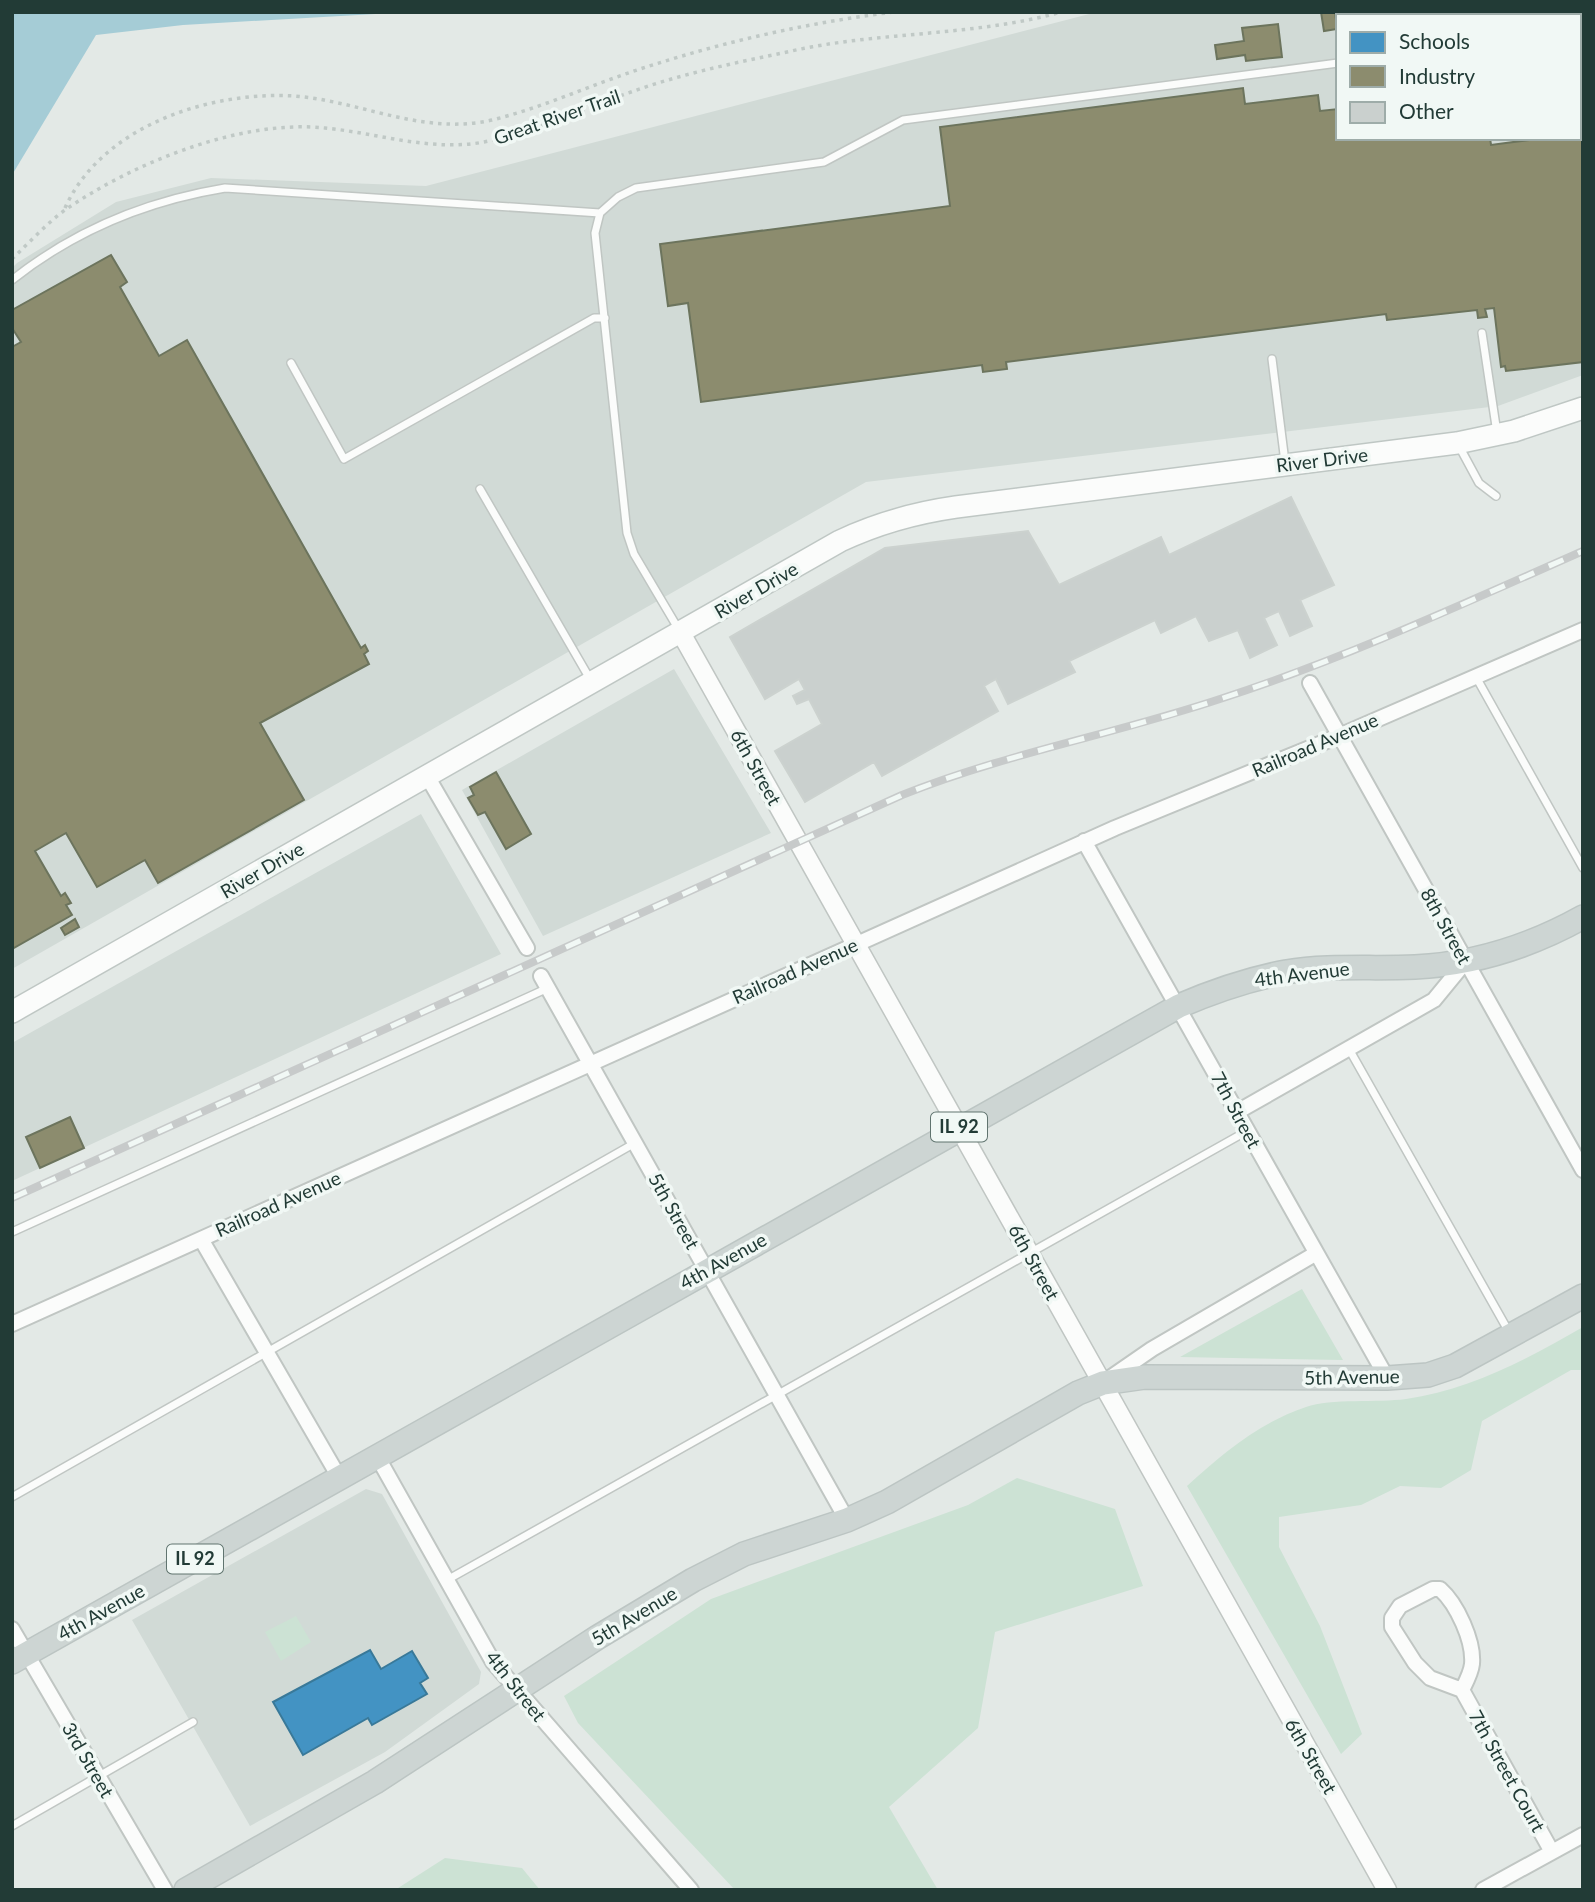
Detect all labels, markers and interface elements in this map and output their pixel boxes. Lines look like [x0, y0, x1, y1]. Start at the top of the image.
legend [1336, 14, 1581, 140]
text: Schools [1399, 28, 1470, 53]
text: Industry [1399, 63, 1475, 88]
street label: Great River Trail [491, 84, 623, 149]
text: Other [1399, 98, 1454, 123]
street label: River Drive [1275, 442, 1369, 477]
street label: River Drive [710, 556, 802, 623]
street label: Railroad Avenue [1248, 708, 1381, 781]
street label: 6th Street [726, 725, 787, 809]
street label: River Drive [216, 836, 308, 903]
street label: 8th Street [1416, 884, 1477, 968]
street label: Railroad Avenue [729, 933, 861, 1008]
street label: 4th Avenue [1253, 956, 1351, 991]
street label: 7th Street [1207, 1068, 1266, 1152]
road number: IL 92 [931, 1112, 987, 1142]
street label: Railroad Avenue [212, 1166, 344, 1241]
street label: 5th Street [644, 1169, 705, 1253]
street label: 6th Street [1004, 1220, 1065, 1304]
street label: 4th Avenue [675, 1227, 770, 1294]
street label: 5th Avenue [1304, 1364, 1400, 1389]
road number: IL 92 [167, 1544, 223, 1574]
street label: 4th Avenue [53, 1578, 148, 1645]
street label: 5th Avenue [587, 1581, 681, 1650]
street label: 4th Street [482, 1646, 551, 1726]
street label: 7th Street Court [1464, 1706, 1550, 1836]
street label: 6th Street [1281, 1714, 1342, 1798]
street label: 3rd Street [58, 1718, 119, 1802]

